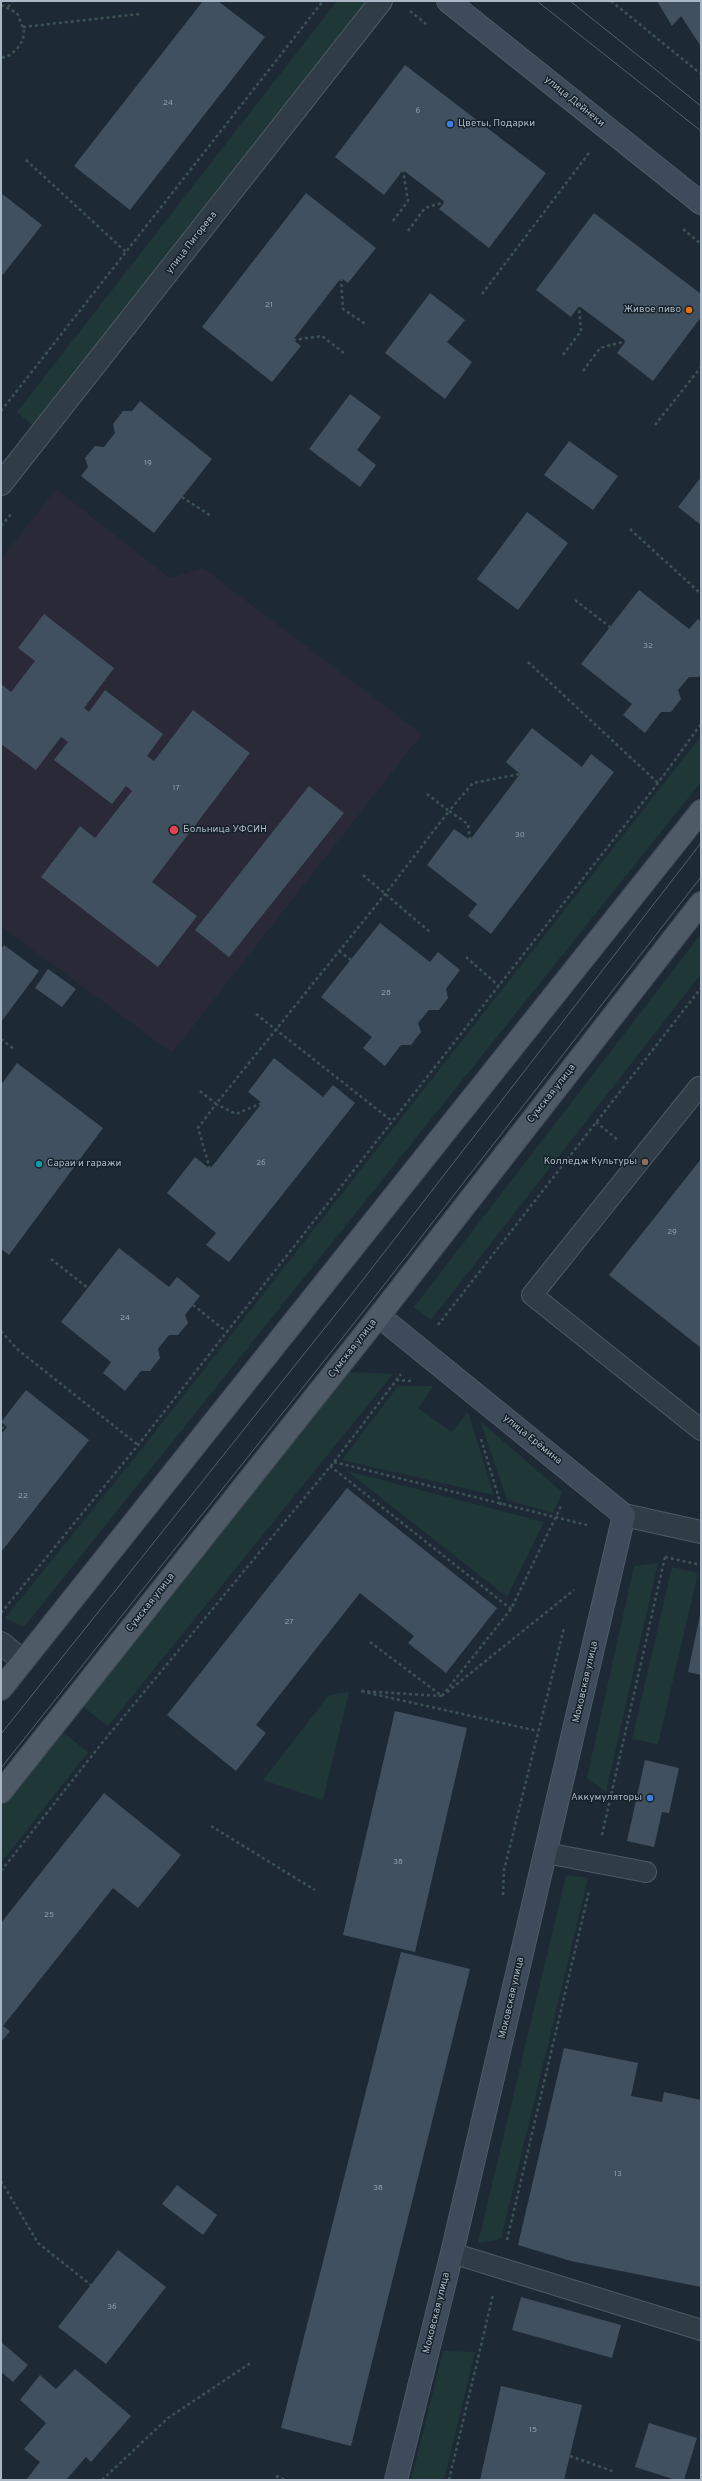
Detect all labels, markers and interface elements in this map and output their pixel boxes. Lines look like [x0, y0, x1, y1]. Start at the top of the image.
street label: улица Дейнеки [541, 74, 607, 130]
house number: 24 [163, 98, 173, 108]
house number: 6 [416, 106, 420, 116]
place label: Цветы, Подарки [458, 118, 535, 130]
marker: Цветы, Подарки [445, 119, 455, 129]
street label: улица Пигорева [164, 209, 220, 277]
house number: 21 [265, 300, 273, 310]
place label: Живое пиво [624, 304, 681, 316]
marker: Живое пиво [684, 305, 694, 315]
house number: 19 [144, 458, 152, 468]
house number: 32 [643, 641, 653, 651]
house number: 17 [172, 783, 180, 793]
marker: Больница УФСИН [168, 824, 180, 836]
place label: Больница УФСИН [183, 824, 267, 836]
house number: 30 [515, 830, 525, 840]
house number: 28 [381, 988, 391, 998]
street label: Сумская улица [525, 1062, 579, 1126]
place label: Колледж Культуры [544, 1156, 637, 1168]
marker: Колледж Культуры [640, 1157, 650, 1167]
place label: Сараи и гаражи [47, 1158, 121, 1170]
house number: 26 [256, 1158, 266, 1168]
marker: Сараи и гаражи [34, 1159, 44, 1169]
house number: 29 [667, 1227, 677, 1237]
house number: 24 [120, 1313, 130, 1323]
street label: Сумская улица [326, 1317, 380, 1381]
street label: улица Ерёмина [500, 1413, 564, 1467]
house number: 22 [18, 1491, 28, 1501]
street label: Сумская улица [124, 1571, 178, 1635]
house number: 27 [285, 1617, 293, 1627]
street label: Моковская улица [571, 1640, 601, 1724]
place label: Аккумуляторы [571, 1792, 642, 1804]
marker: Аккумуляторы [645, 1793, 655, 1803]
house number: 38 [393, 1857, 403, 1867]
house number: 25 [44, 1910, 54, 1920]
street label: Моковская улица [497, 1956, 527, 2040]
house number: 13 [614, 2169, 622, 2179]
house number: 38 [373, 2183, 383, 2193]
street label: Моковская улица [421, 2271, 453, 2355]
house number: 36 [107, 2302, 117, 2312]
house number: 15 [529, 2425, 537, 2435]

